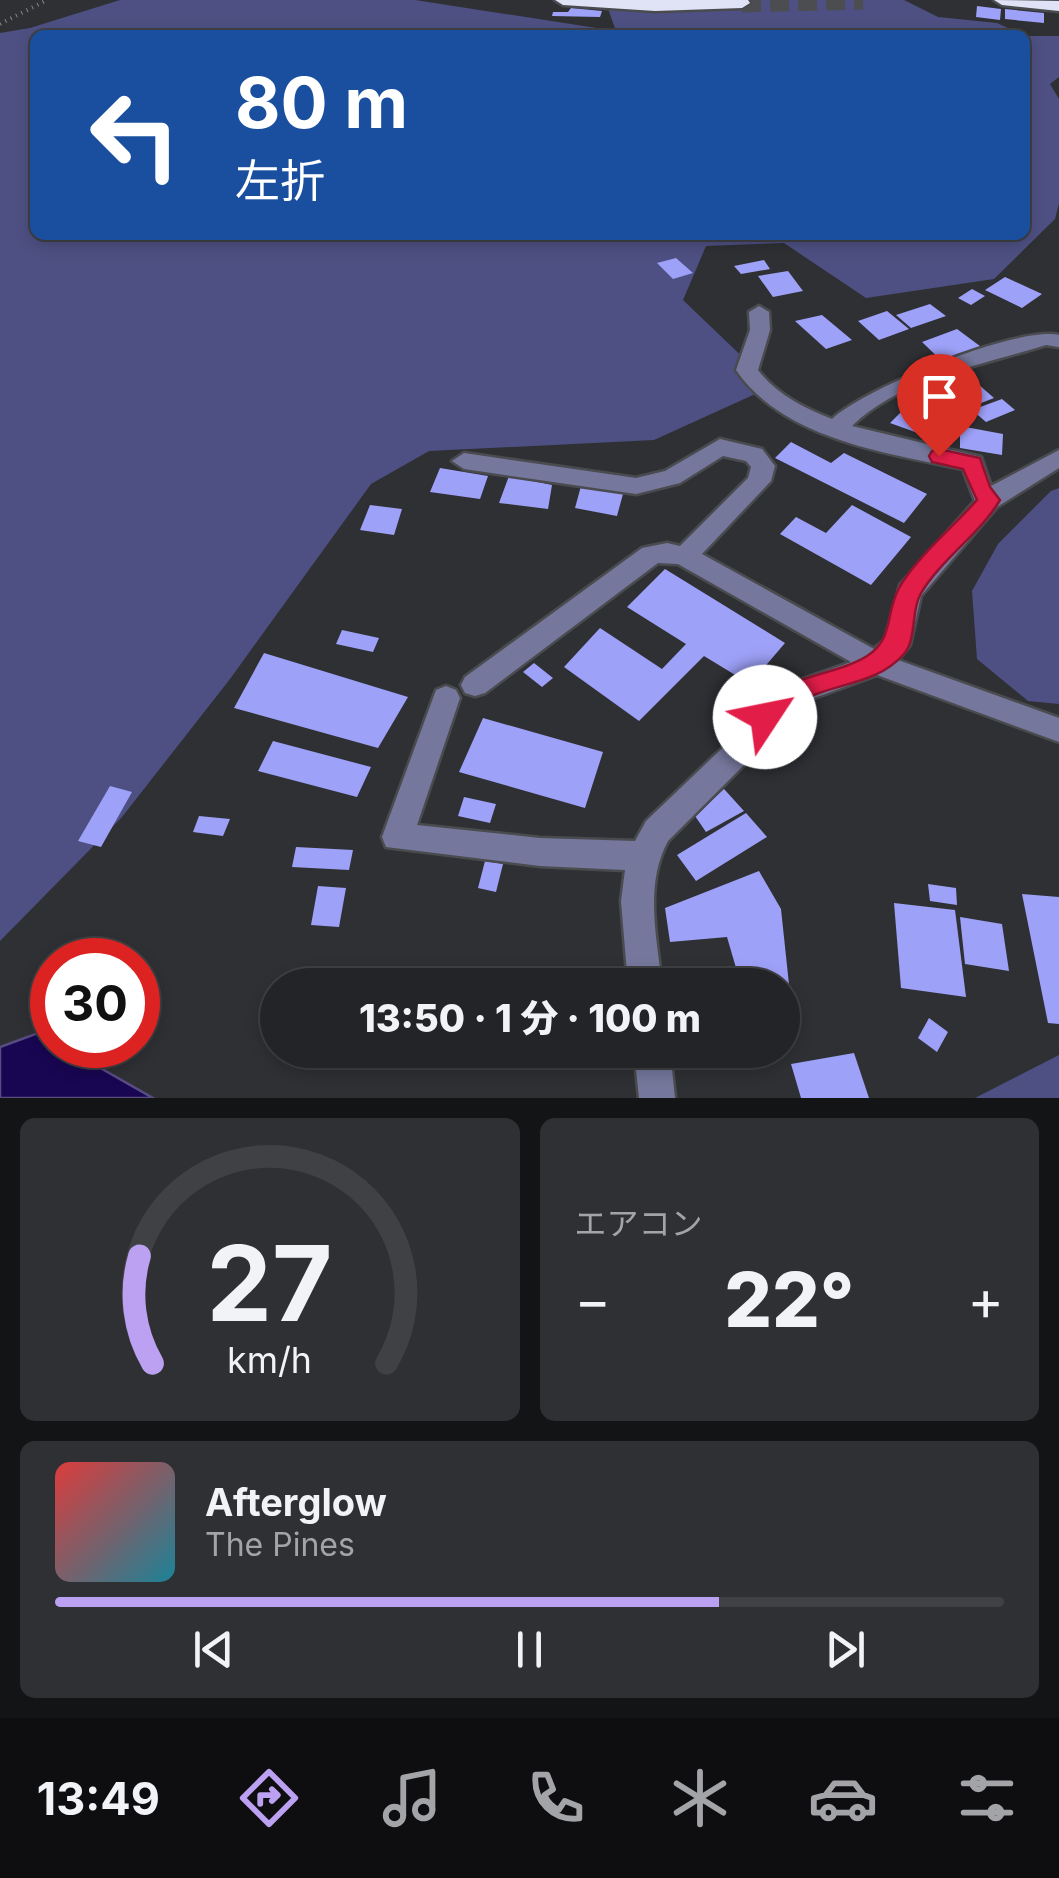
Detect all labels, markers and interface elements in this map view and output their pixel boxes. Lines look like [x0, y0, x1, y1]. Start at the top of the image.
text: 80 m [235, 60, 408, 145]
icon: left [70, 70, 200, 200]
text: 左折 [235, 153, 325, 208]
pin [897, 354, 982, 457]
icon: arrive [912, 369, 967, 424]
position arrow [713, 665, 817, 769]
speed limit sign: 30 [30, 938, 160, 1068]
text: 13:50 · 1 分 · 100 m [359, 995, 701, 1041]
text: エアコン [575, 1204, 703, 1243]
text: 27 [207, 1220, 333, 1346]
text: 22° [724, 1254, 854, 1345]
text: − [575, 1267, 611, 1333]
text: + [968, 1267, 1004, 1333]
text: km/h [227, 1338, 312, 1382]
text: Afterglow [205, 1479, 387, 1525]
text: The Pines [205, 1525, 355, 1564]
icon: previous [186, 1622, 241, 1677]
icon: pause [502, 1622, 557, 1677]
icon: next [818, 1622, 873, 1677]
icon: directions [234, 1763, 304, 1833]
icon: music [377, 1763, 447, 1833]
icon: phone [521, 1763, 591, 1833]
icon: climate [665, 1763, 735, 1833]
icon: car [808, 1763, 878, 1833]
icon: filters [952, 1763, 1022, 1833]
text: 13:49 [37, 1771, 160, 1826]

